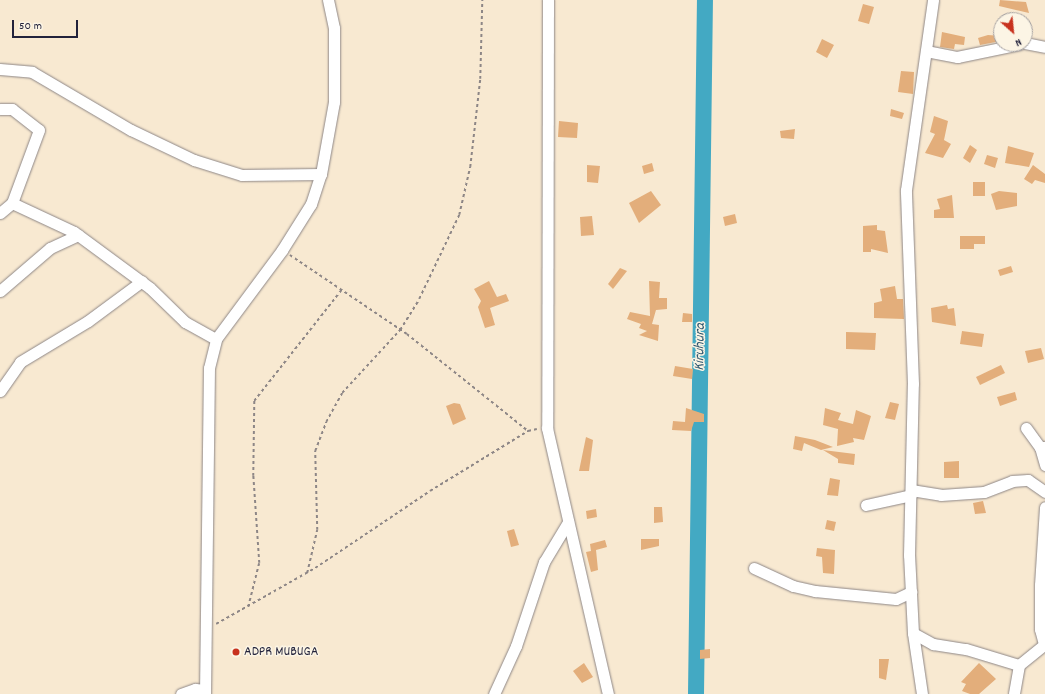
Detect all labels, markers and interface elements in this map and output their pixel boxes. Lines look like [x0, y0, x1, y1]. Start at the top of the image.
scale bar [14, 12, 80, 38]
north arrow [993, 12, 1033, 52]
text: 50 m [19, 18, 42, 35]
text: N [1012, 33, 1024, 50]
water label: Kiruhura [692, 323, 710, 371]
place label: ADPR MUBUGA [244, 644, 318, 660]
marker: ADPR MUBUGA [231, 647, 241, 657]

